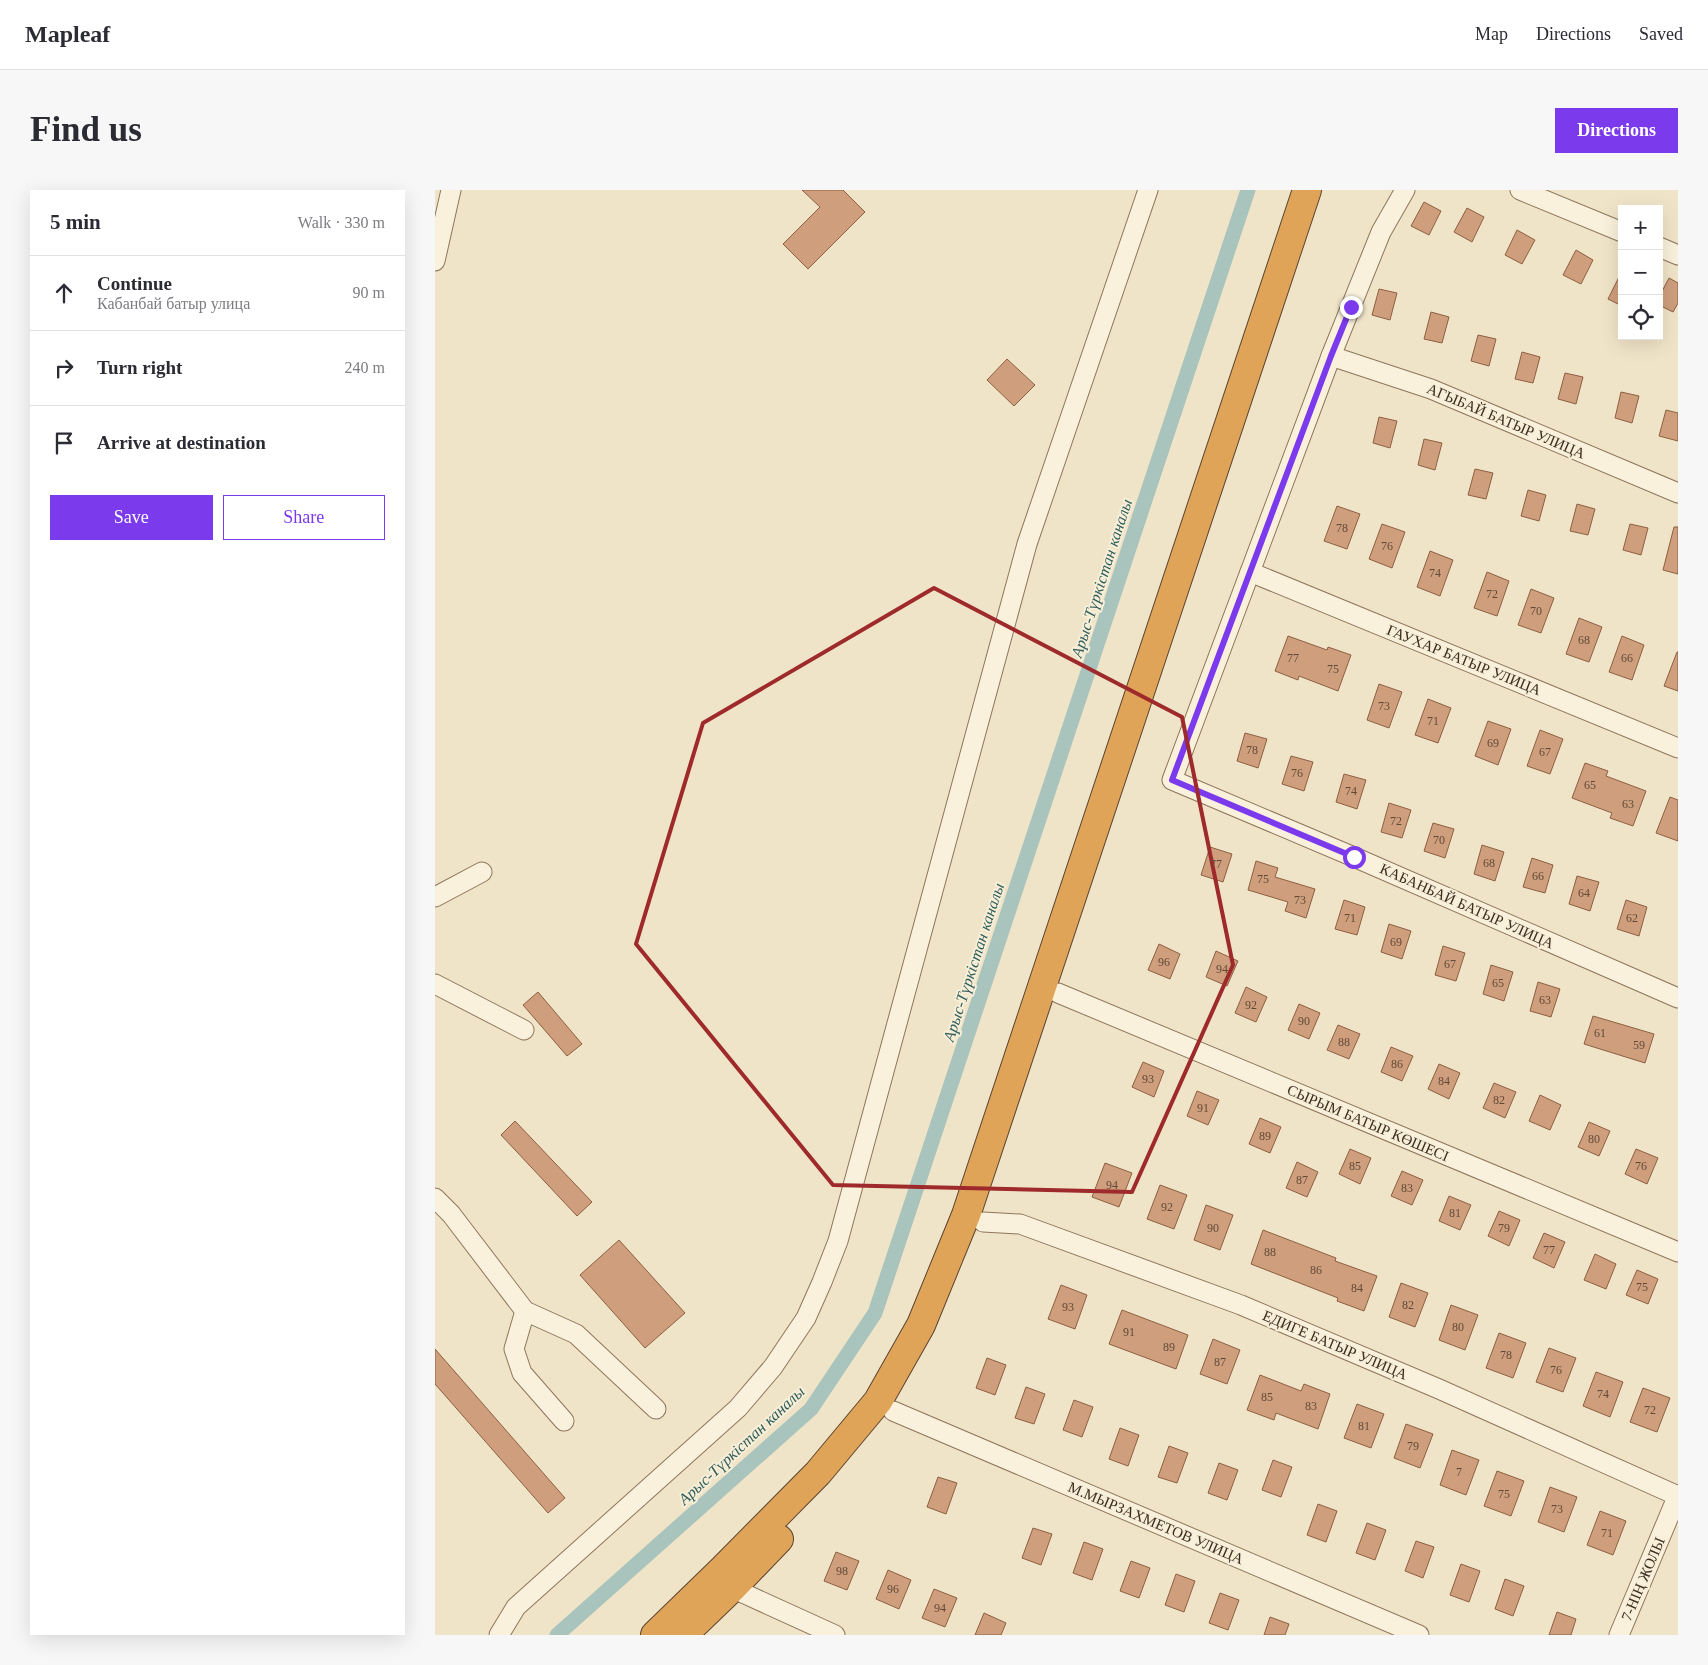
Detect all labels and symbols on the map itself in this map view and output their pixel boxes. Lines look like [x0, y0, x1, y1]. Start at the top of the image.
route end [1340, 296, 1363, 319]
street label: АГЫБАЙ БАТЫР УЛИЦА [1425, 380, 1588, 462]
water label: Арыс-Түркістан каналы [1068, 497, 1136, 661]
house number: 78 [1336, 521, 1348, 535]
house number: 76 [1381, 539, 1393, 553]
house number: 74 [1429, 566, 1441, 580]
house number: 72 [1486, 587, 1498, 601]
house number: 70 [1530, 604, 1542, 618]
street label: ГАУХАР БАТЫР УЛИЦА [1385, 622, 1544, 698]
house number: 68 [1578, 633, 1590, 647]
house number: 77 [1287, 651, 1299, 665]
house number: 66 [1621, 651, 1633, 665]
house number: 75 [1327, 662, 1339, 676]
house number: 73 [1378, 699, 1390, 713]
house number: 71 [1427, 714, 1439, 728]
house number: 69 [1487, 736, 1499, 750]
house number: 78 [1246, 743, 1258, 757]
house number: 67 [1539, 745, 1551, 759]
house number: 76 [1291, 766, 1303, 780]
house number: 65 [1584, 778, 1596, 792]
house number: 74 [1345, 784, 1357, 798]
house number: 63 [1622, 797, 1634, 811]
house number: 72 [1390, 814, 1402, 828]
house number: 70 [1433, 833, 1445, 847]
route start [1343, 846, 1366, 869]
house number: 68 [1483, 856, 1495, 870]
house number: 77 [1210, 857, 1222, 871]
street label: КАБАНБАЙ БАТЫР УЛИЦА [1378, 860, 1557, 952]
house number: 66 [1532, 869, 1544, 883]
house number: 75 [1257, 872, 1269, 886]
water label: Арыс-Түркістан каналы [940, 881, 1008, 1045]
house number: 64 [1578, 886, 1590, 900]
house number: 73 [1294, 893, 1306, 907]
house number: 71 [1344, 911, 1356, 925]
house number: 62 [1626, 911, 1638, 925]
house number: 69 [1390, 935, 1402, 949]
house number: 96 [1158, 955, 1170, 969]
house number: 67 [1444, 957, 1456, 971]
house number: 94 [1216, 962, 1228, 976]
house number: 65 [1492, 976, 1504, 990]
house number: 63 [1539, 993, 1551, 1007]
house number: 92 [1245, 998, 1257, 1012]
house number: 90 [1298, 1014, 1310, 1028]
house number: 61 [1594, 1026, 1606, 1040]
house number: 88 [1338, 1035, 1350, 1049]
house number: 59 [1633, 1038, 1645, 1052]
house number: 86 [1391, 1057, 1403, 1071]
house number: 93 [1142, 1072, 1154, 1086]
house number: 84 [1438, 1074, 1450, 1088]
street label: СЫРЫМ БАТЫР КӨШЕСІ [1285, 1082, 1451, 1164]
house number: 82 [1493, 1093, 1505, 1107]
house number: 91 [1197, 1101, 1209, 1115]
house number: 89 [1259, 1129, 1271, 1143]
house number: 80 [1588, 1132, 1600, 1146]
house number: 85 [1349, 1159, 1361, 1173]
house number: 76 [1635, 1159, 1647, 1173]
house number: 87 [1296, 1173, 1308, 1187]
house number: 94 [1106, 1178, 1118, 1192]
house number: 83 [1401, 1181, 1413, 1195]
house number: 92 [1161, 1200, 1173, 1214]
house number: 81 [1449, 1206, 1461, 1220]
house number: 90 [1207, 1221, 1219, 1235]
house number: 79 [1498, 1221, 1510, 1235]
house number: 77 [1543, 1243, 1555, 1257]
house number: 88 [1264, 1245, 1276, 1259]
house number: 86 [1310, 1263, 1322, 1277]
house number: 75 [1636, 1280, 1648, 1294]
house number: 84 [1351, 1281, 1363, 1295]
house number: 82 [1402, 1298, 1414, 1312]
house number: 93 [1062, 1300, 1074, 1314]
street label: ЕДИГЕ БАТЫР УЛИЦА [1260, 1307, 1410, 1383]
house number: 80 [1452, 1320, 1464, 1334]
house number: 91 [1123, 1325, 1135, 1339]
house number: 89 [1163, 1340, 1175, 1354]
house number: 78 [1500, 1348, 1512, 1362]
house number: 87 [1214, 1355, 1226, 1369]
house number: 76 [1550, 1363, 1562, 1377]
water label: Арыс-Түркістан каналы [674, 1383, 808, 1509]
house number: 74 [1597, 1387, 1609, 1401]
house number: 85 [1261, 1390, 1273, 1404]
house number: 83 [1305, 1399, 1317, 1413]
house number: 72 [1644, 1403, 1656, 1417]
house number: 81 [1358, 1419, 1370, 1433]
house number: 79 [1407, 1439, 1419, 1453]
house number: 7 [1456, 1465, 1462, 1479]
street label: М.МЫРЗАХМЕТОВ УЛИЦА [1066, 1479, 1246, 1567]
house number: 75 [1498, 1487, 1510, 1501]
house number: 73 [1551, 1502, 1563, 1516]
house number: 71 [1601, 1526, 1613, 1540]
street label: 7-НІҢ ЖОЛЫ [1618, 1535, 1668, 1623]
house number: 98 [836, 1564, 848, 1578]
house number: 96 [887, 1582, 899, 1596]
house number: 94 [934, 1601, 946, 1615]

